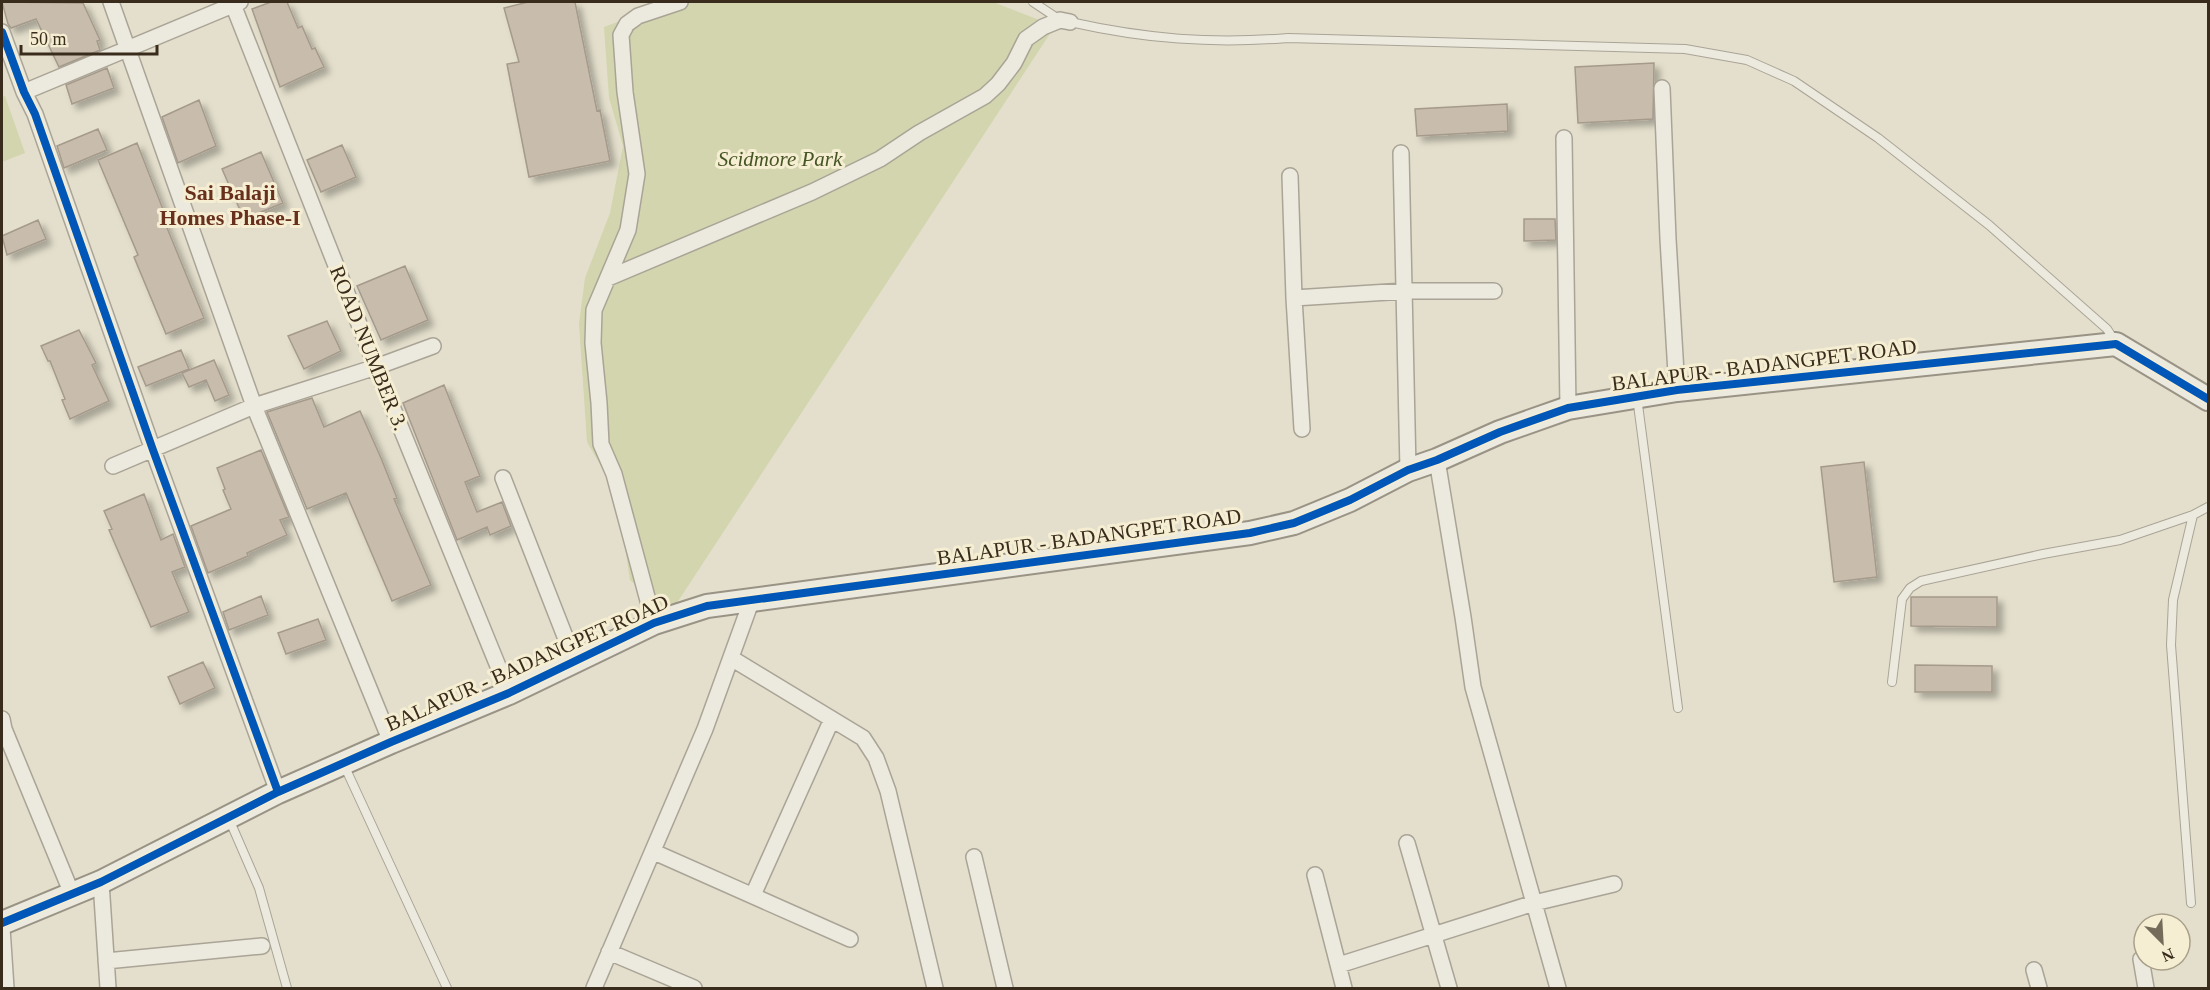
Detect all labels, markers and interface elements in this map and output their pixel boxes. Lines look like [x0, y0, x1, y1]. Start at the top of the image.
scale bar [21, 18, 158, 56]
text: 50 m [30, 29, 67, 49]
park label: Scidmore Park [718, 147, 843, 171]
district label: Sai Balaji Homes Phase-I [159, 180, 301, 230]
street label: ROAD NUMBER 3. [325, 262, 413, 434]
street label: BALAPUR - BADANGPET ROAD [1610, 334, 1918, 396]
street label: BALAPUR - BADANGPET ROAD [935, 504, 1243, 570]
street label: BALAPUR - BADANGPET ROAD [382, 590, 672, 736]
north arrow [2132, 912, 2192, 972]
text: N [2159, 945, 2177, 966]

